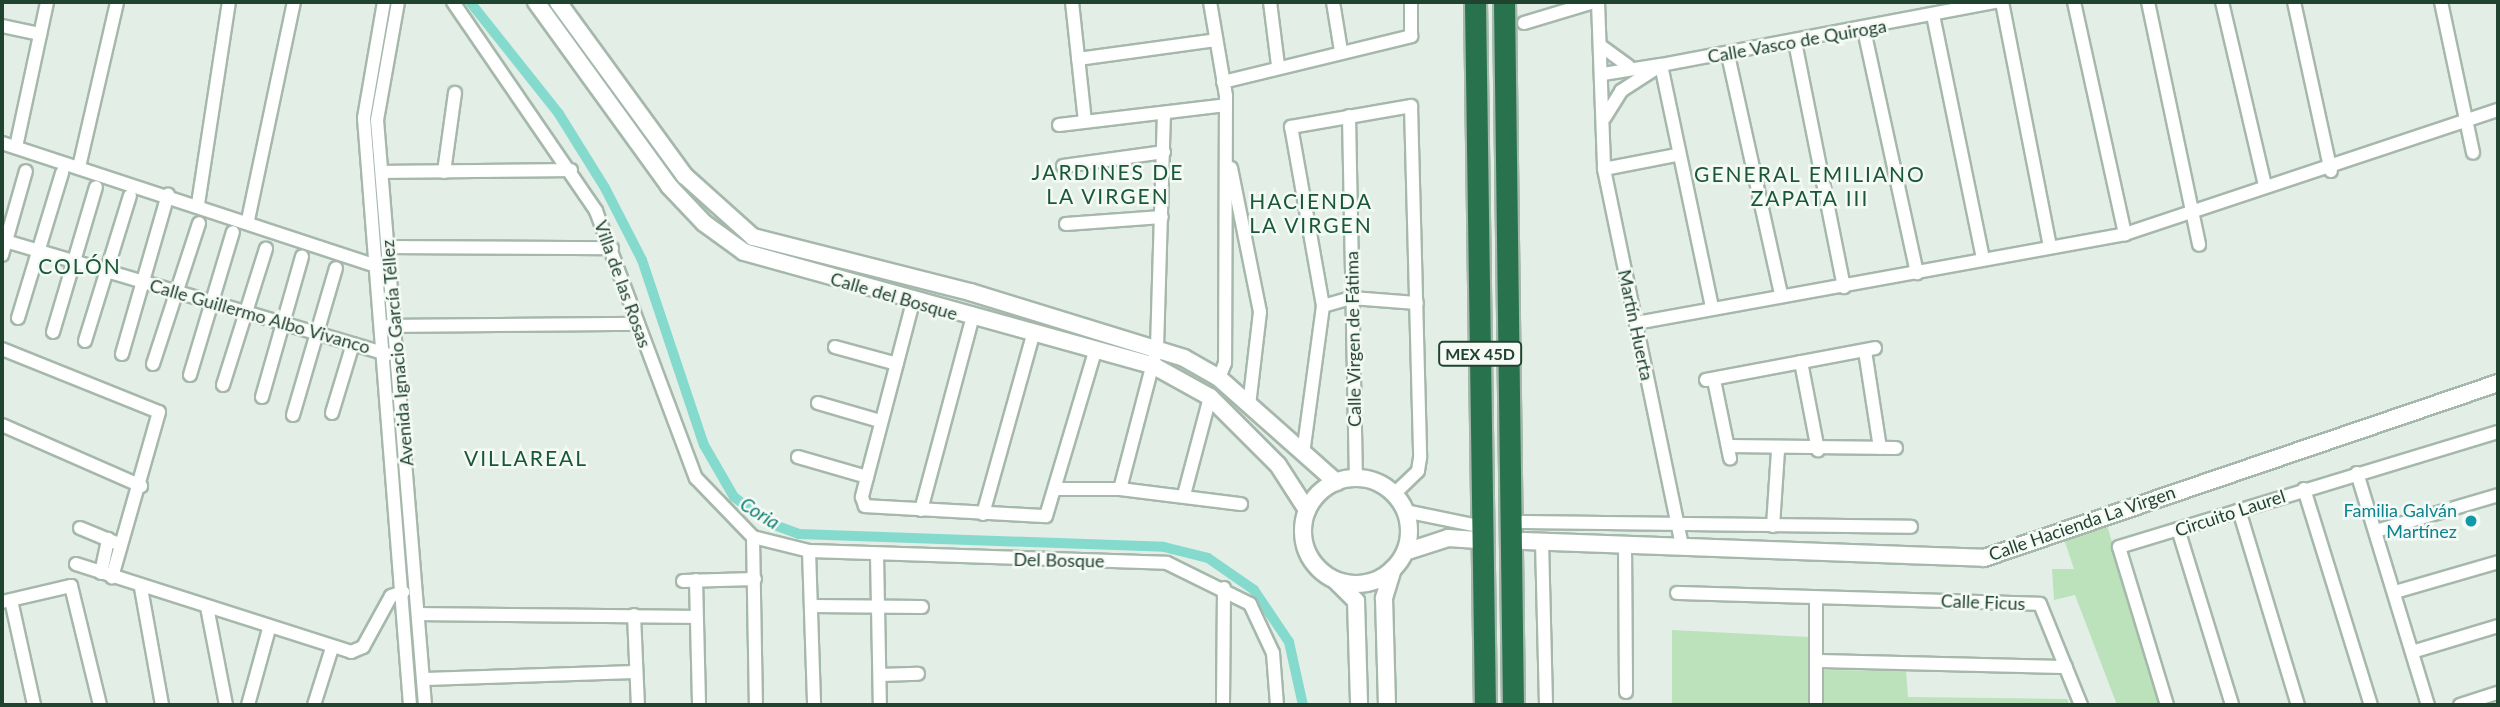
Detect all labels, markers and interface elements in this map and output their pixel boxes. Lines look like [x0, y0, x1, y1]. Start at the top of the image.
street label: Calle Vasco de Quiroga [1706, 15, 1888, 67]
district label: JARDINES DE LA VIRGEN [1033, 159, 1183, 209]
district label: GENERAL EMILIANO ZAPATA III [1696, 161, 1924, 211]
district label: HACIENDA LA VIRGEN [1250, 188, 1372, 238]
street label: Villa de las Rosas [590, 217, 656, 351]
street label: Avenida Ignacio García Téllez [376, 239, 418, 467]
street label: Calle Virgen de Fátima [1341, 251, 1365, 427]
district label: COLÓN [39, 253, 121, 279]
street label: Calle del Bosque [828, 268, 960, 324]
street label: Martín Huerta [1614, 268, 1658, 382]
street label: Calle Guillermo Albo Vivanco [147, 274, 373, 358]
road number: MEX 45D [1438, 342, 1522, 366]
district label: VILLAREAL [465, 445, 587, 471]
street label: Calle Hacienda La Virgen [1986, 481, 2178, 565]
street label: Circuito Laurel [2172, 485, 2288, 541]
water label: Coria [736, 492, 784, 534]
place label: Familia Galván Martínez [2344, 500, 2457, 542]
marker: Familia Galván Martínez [2463, 513, 2479, 529]
street label: Del Bosque [1013, 548, 1105, 572]
street label: Calle Ficus [1940, 590, 2026, 614]

